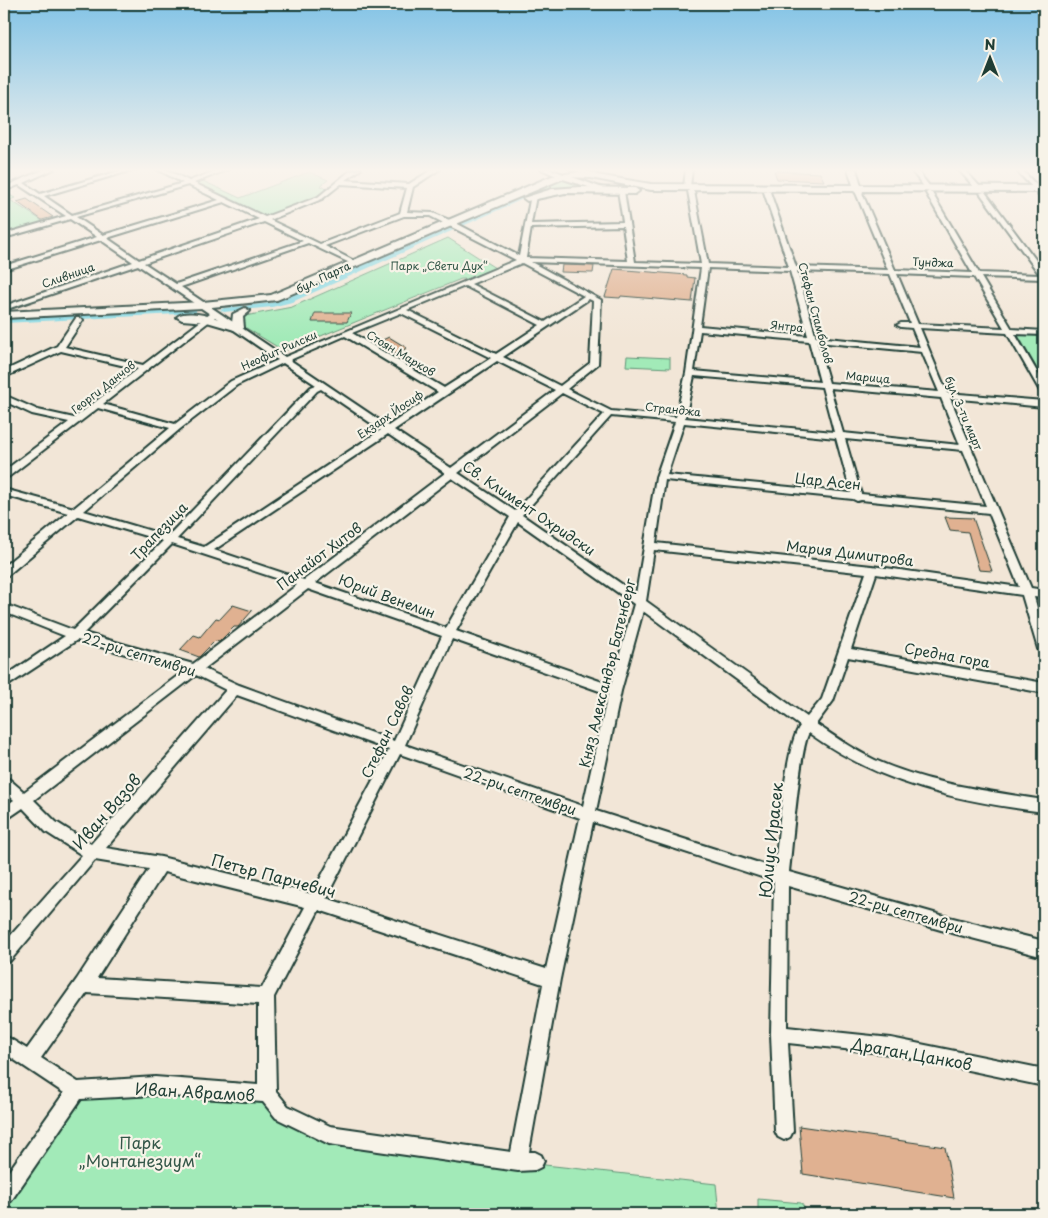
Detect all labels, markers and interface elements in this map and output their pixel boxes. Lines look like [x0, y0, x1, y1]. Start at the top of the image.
north arrow [966, 32, 1016, 82]
text: N [984, 34, 996, 55]
street label: Тунджа [912, 253, 954, 271]
street label: бул. Парта [293, 257, 353, 297]
park label: Парк „Свети Дух“ [390, 257, 488, 274]
street label: Сливница [39, 258, 97, 292]
street label: Стефан Стамболов [794, 260, 838, 366]
street label: Янтра [770, 316, 804, 336]
street label: Неофит Рилски [238, 326, 320, 374]
street label: Стоян Марков [363, 326, 439, 380]
street label: Георги Данчов [67, 356, 139, 418]
street label: Марица [845, 367, 891, 387]
street label: бул. 3-ти март [941, 373, 988, 453]
street label: Екзарх Йосиф [353, 385, 427, 442]
street label: Странджа [644, 398, 702, 420]
street label: Св. Климент Охридски [458, 456, 600, 560]
street label: Цар Асен [794, 467, 862, 495]
street label: Трапезица [126, 497, 192, 565]
street label: Панайот Хитов [272, 517, 366, 595]
street label: Мария Димитрова [785, 535, 915, 571]
street label: Юрий Венелин [336, 569, 438, 623]
street label: Княз Александър Батенберг [573, 576, 641, 770]
street label: 22-ри септември [79, 627, 199, 681]
street label: Средна гора [903, 637, 992, 673]
street label: Стефан Савов [356, 682, 418, 782]
street label: 22-ри септември [461, 762, 579, 820]
street label: Иван Вазов [66, 768, 146, 854]
street label: Юлиус Ирасек [752, 781, 788, 899]
street label: Петър Парчевич [209, 847, 339, 903]
street label: 22-ри септември [846, 886, 966, 938]
street label: Драган Цанков [849, 1030, 974, 1075]
street label: Иван Аврамов [135, 1076, 255, 1106]
park label: Парк „Монтанезиум“ [79, 1130, 201, 1172]

